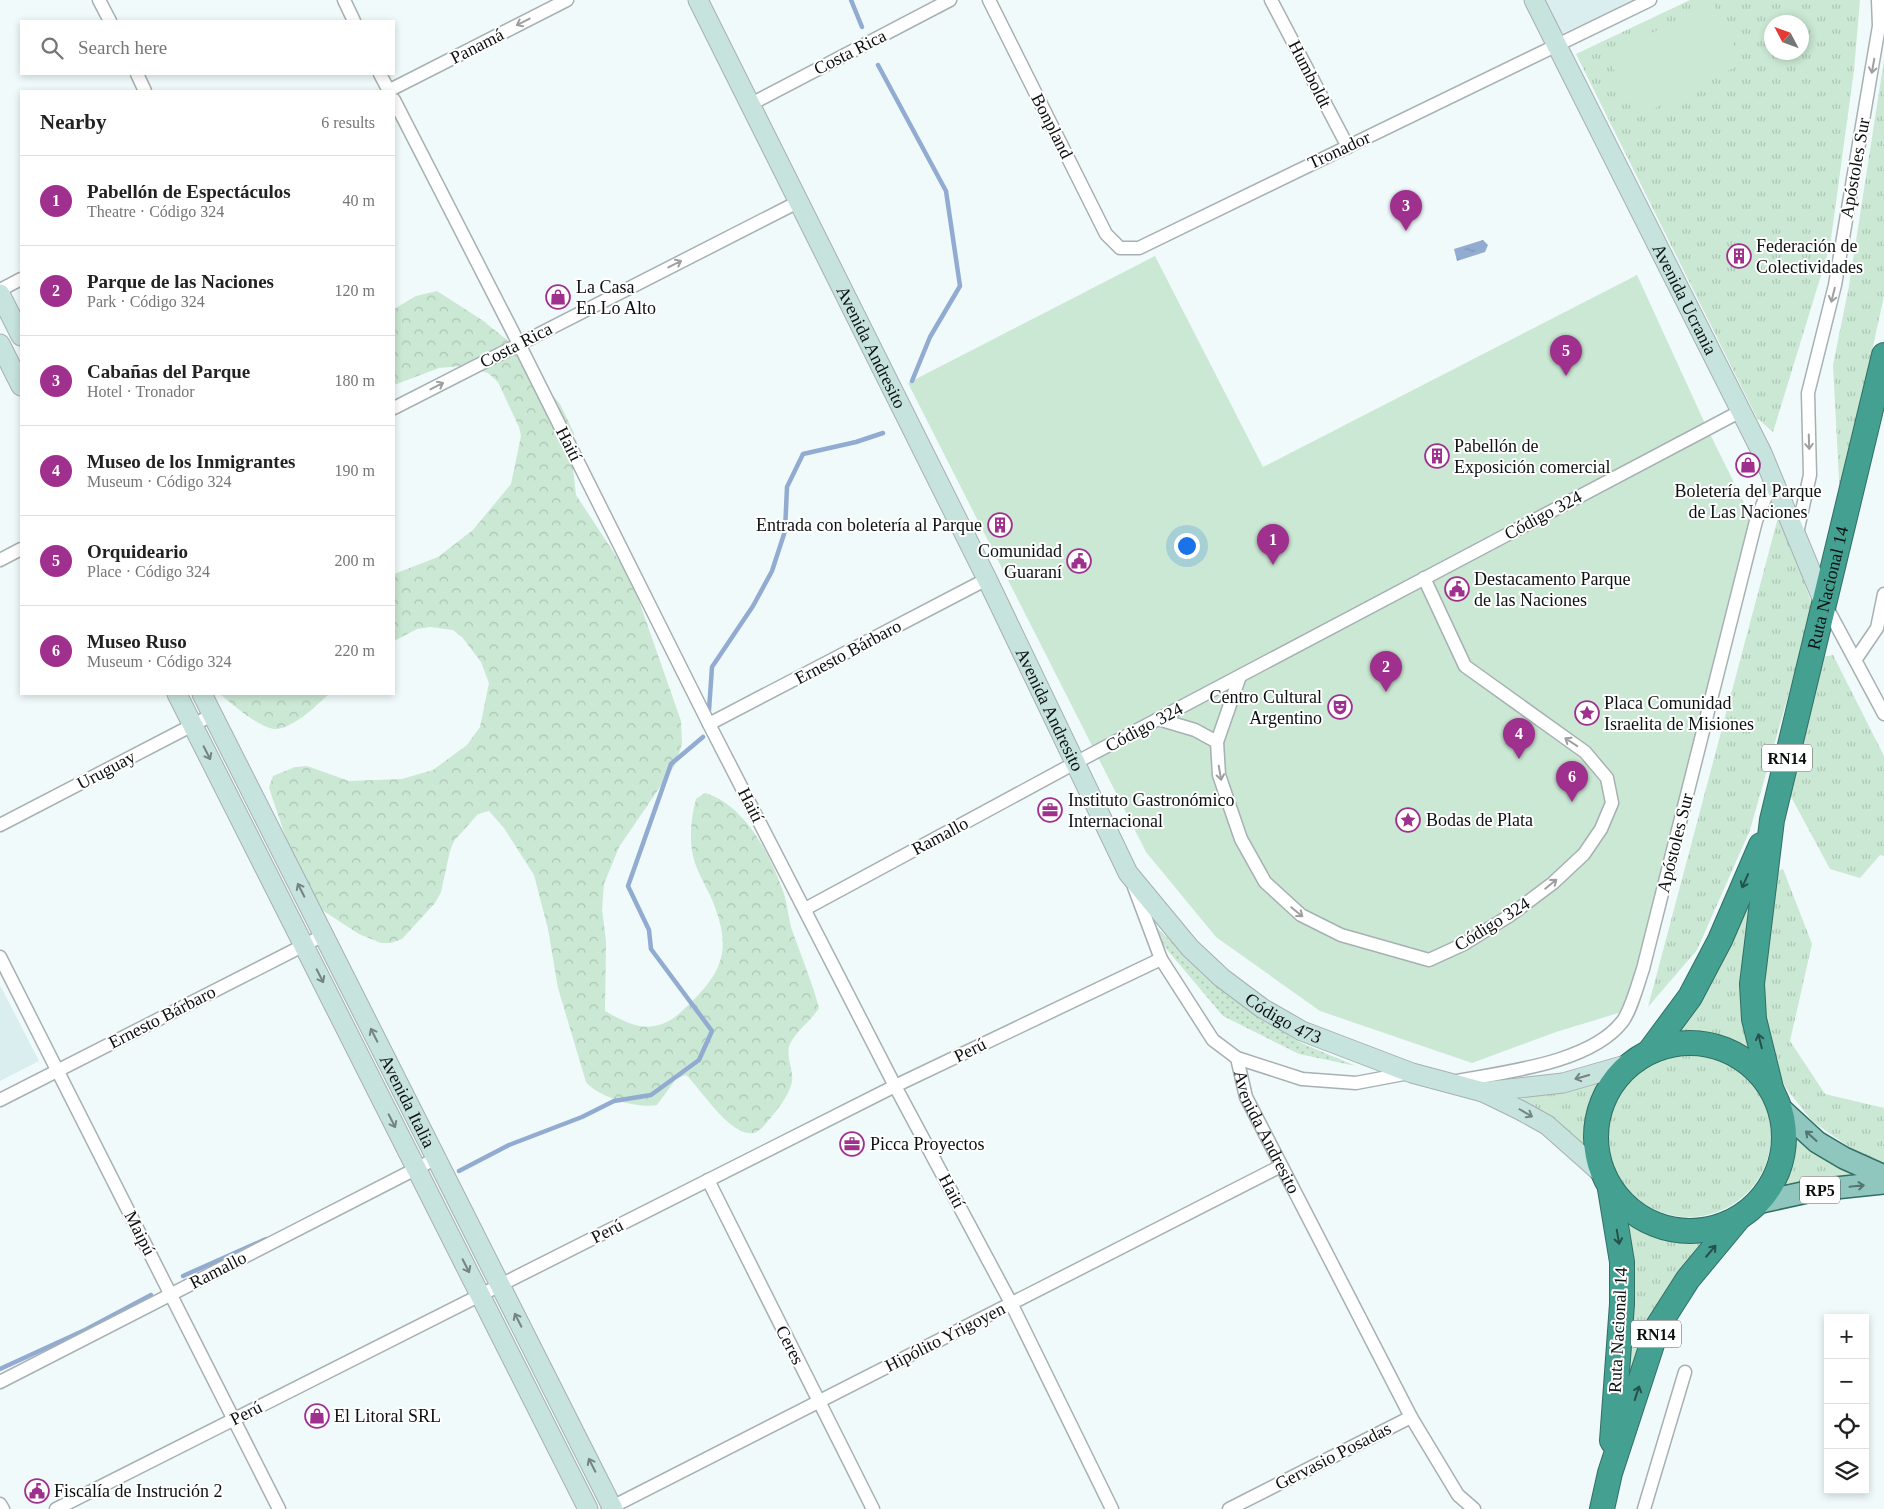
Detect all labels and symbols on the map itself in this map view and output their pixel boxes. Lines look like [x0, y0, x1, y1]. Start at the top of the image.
north arrow [1764, 15, 1809, 60]
one-way arrow [516, 18, 531, 27]
street label: Panamá [447, 24, 507, 68]
street label: Costa Rica [810, 25, 890, 79]
street label: Humboldt [1285, 37, 1335, 111]
one-way arrow [1867, 57, 1877, 73]
street label: Bonpland [1027, 90, 1077, 162]
street label: Apóstoles Sur [1836, 116, 1874, 220]
street label: Tronador [1305, 127, 1373, 173]
pin: 3 [1390, 190, 1422, 231]
place label: Federación de Colectividades [1756, 236, 1863, 277]
street label: Avenida Ucrania [1648, 241, 1721, 358]
building icon: Federación de Colectividades [1726, 243, 1752, 269]
one-way arrow [668, 259, 683, 269]
place label: La Casa En Lo Alto [576, 277, 656, 318]
street label: Avenida Andresito [832, 283, 910, 412]
shop icon: La Casa En Lo Alto [545, 284, 571, 310]
one-way arrow [1827, 286, 1837, 302]
street label: Costa Rica [476, 318, 556, 372]
pin: 5 [1550, 335, 1582, 376]
one-way arrow [429, 381, 444, 390]
street label: Haití [552, 423, 586, 465]
one-way arrow [1804, 434, 1814, 450]
place label: Pabellón de Exposición comercial [1454, 436, 1610, 477]
building icon: Pabellón de Exposición comercial [1424, 443, 1450, 469]
shop icon: Boletería del Parque de Las Naciones [1735, 452, 1761, 478]
place label: Boletería del Parque de Las Naciones [1675, 481, 1821, 522]
street label: Código 324 [1501, 486, 1585, 544]
building icon: Entrada con boletería al Parque [987, 512, 1013, 538]
place label: Entrada con boletería al Parque [756, 515, 982, 535]
pin: 1 [1257, 524, 1289, 565]
street label: Ruta Nacional 14 [1803, 524, 1852, 652]
your location [1174, 533, 1200, 559]
place label: Comunidad Guaraní [978, 541, 1062, 582]
public building icon: Comunidad Guaraní [1066, 548, 1092, 574]
place label: Destacamento Parque de las Naciones [1474, 569, 1630, 610]
public building icon: Destacamento Parque de las Naciones [1444, 576, 1470, 602]
street label: Ernesto Bárbaro [791, 616, 905, 688]
street label: Avenida Andresito [1012, 645, 1088, 774]
pin: 2 [1370, 651, 1402, 692]
place label: Centro Cultural Argentino [1210, 687, 1322, 728]
place label: Placa Comunidad Israelita de Misiones [1604, 693, 1754, 734]
theatre icon: Centro Cultural Argentino [1327, 694, 1353, 720]
street label: Código 324 [1102, 698, 1186, 756]
place icon: Placa Comunidad Israelita de Misiones [1574, 700, 1600, 726]
pin: 4 [1503, 718, 1535, 759]
one-way arrow [1564, 737, 1578, 747]
road number: RN14 [1762, 744, 1812, 771]
one-way arrow [203, 745, 212, 760]
street label: Uruguay [73, 746, 139, 794]
pin: 6 [1556, 761, 1588, 802]
one-way arrow [1215, 765, 1225, 781]
street label: Haití [734, 784, 768, 826]
place label: Instituto Gastronómico Internacional [1068, 790, 1234, 831]
street label: Apóstoles Sur [1653, 791, 1697, 895]
office icon: Instituto Gastronómico Internacional [1037, 797, 1063, 823]
place icon: Bodas de Plata [1395, 807, 1421, 833]
place label: Bodas de Plata [1426, 810, 1533, 830]
street label: Ramallo [908, 813, 972, 859]
one-way arrow [1740, 873, 1750, 888]
one-way arrow [1544, 879, 1557, 890]
one-way arrow [296, 882, 306, 897]
street label: Código 324 [1451, 893, 1533, 955]
one-way arrow [1291, 906, 1304, 917]
one-way arrow [316, 968, 325, 983]
street label: Ernesto Bárbaro [105, 981, 219, 1053]
street label: Código 473 [1241, 989, 1324, 1047]
one-way arrow [369, 1028, 378, 1043]
street label: Perú [951, 1034, 989, 1066]
one-way arrow [1755, 1034, 1764, 1050]
street label: Avenida Italia [376, 1051, 439, 1151]
street label: Avenida Andresito [1230, 1068, 1304, 1197]
one-way arrow [1574, 1073, 1590, 1083]
one-way arrow [1519, 1109, 1533, 1119]
one-way arrow [387, 1114, 397, 1129]
one-way arrow [1804, 1130, 1817, 1142]
office icon: Picca Proyectos [839, 1131, 865, 1157]
place label: Picca Proyectos [870, 1134, 984, 1154]
street label: Haití [935, 1170, 969, 1212]
road number: RP5 [1800, 1176, 1840, 1204]
one-way arrow [1849, 1181, 1865, 1191]
street label: Maipú [120, 1208, 160, 1258]
street label: Perú [588, 1215, 626, 1247]
one-way arrow [1613, 1229, 1623, 1245]
one-way arrow [1706, 1245, 1717, 1258]
street label: Ramallo [186, 1247, 250, 1293]
one-way arrow [461, 1259, 471, 1274]
street label: Ruta Nacional 14 [1605, 1267, 1631, 1393]
street label: Hipólito Yrigoyen [882, 1298, 1008, 1376]
one-way arrow [513, 1313, 523, 1328]
road number: RN14 [1631, 1320, 1681, 1348]
street label: Ceres [772, 1322, 808, 1368]
one-way arrow [1633, 1386, 1642, 1402]
street label: Perú [227, 1397, 265, 1429]
shop icon: El Litoral SRL [304, 1403, 330, 1429]
place label: El Litoral SRL [334, 1406, 441, 1426]
street label: Gervasio Posadas [1272, 1418, 1394, 1494]
one-way arrow [586, 1458, 596, 1473]
public building icon: Fiscalía de Instrución 2 [24, 1478, 50, 1504]
place label: Fiscalía de Instrución 2 [54, 1481, 222, 1501]

